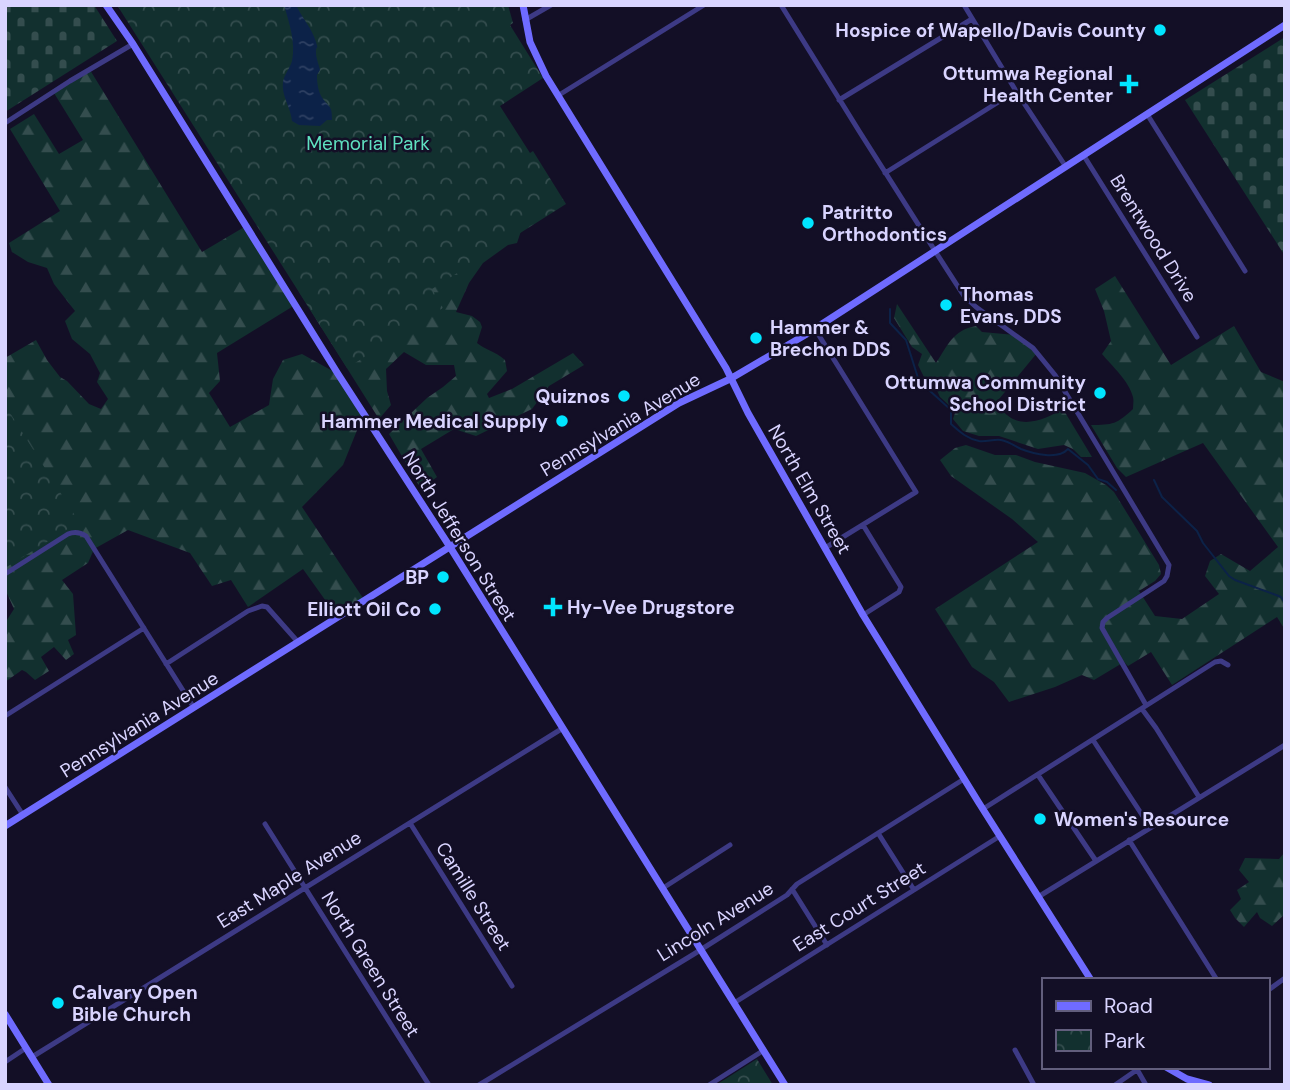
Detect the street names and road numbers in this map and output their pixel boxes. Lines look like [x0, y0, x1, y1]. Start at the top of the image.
street label: Brentwood Drive [1104, 170, 1203, 307]
street label: Pennsylvania Avenue [536, 367, 705, 482]
street label: North Elm Street [762, 420, 857, 559]
street label: North Jefferson Street [397, 446, 522, 626]
street label: Pennsylvania Avenue [55, 666, 223, 783]
street label: East Maple Avenue [212, 825, 366, 934]
street label: Camille Street [430, 837, 517, 955]
street label: East Court Street [788, 856, 930, 957]
street label: Lincoln Avenue [653, 876, 778, 967]
street label: North Green Street [316, 887, 426, 1042]

